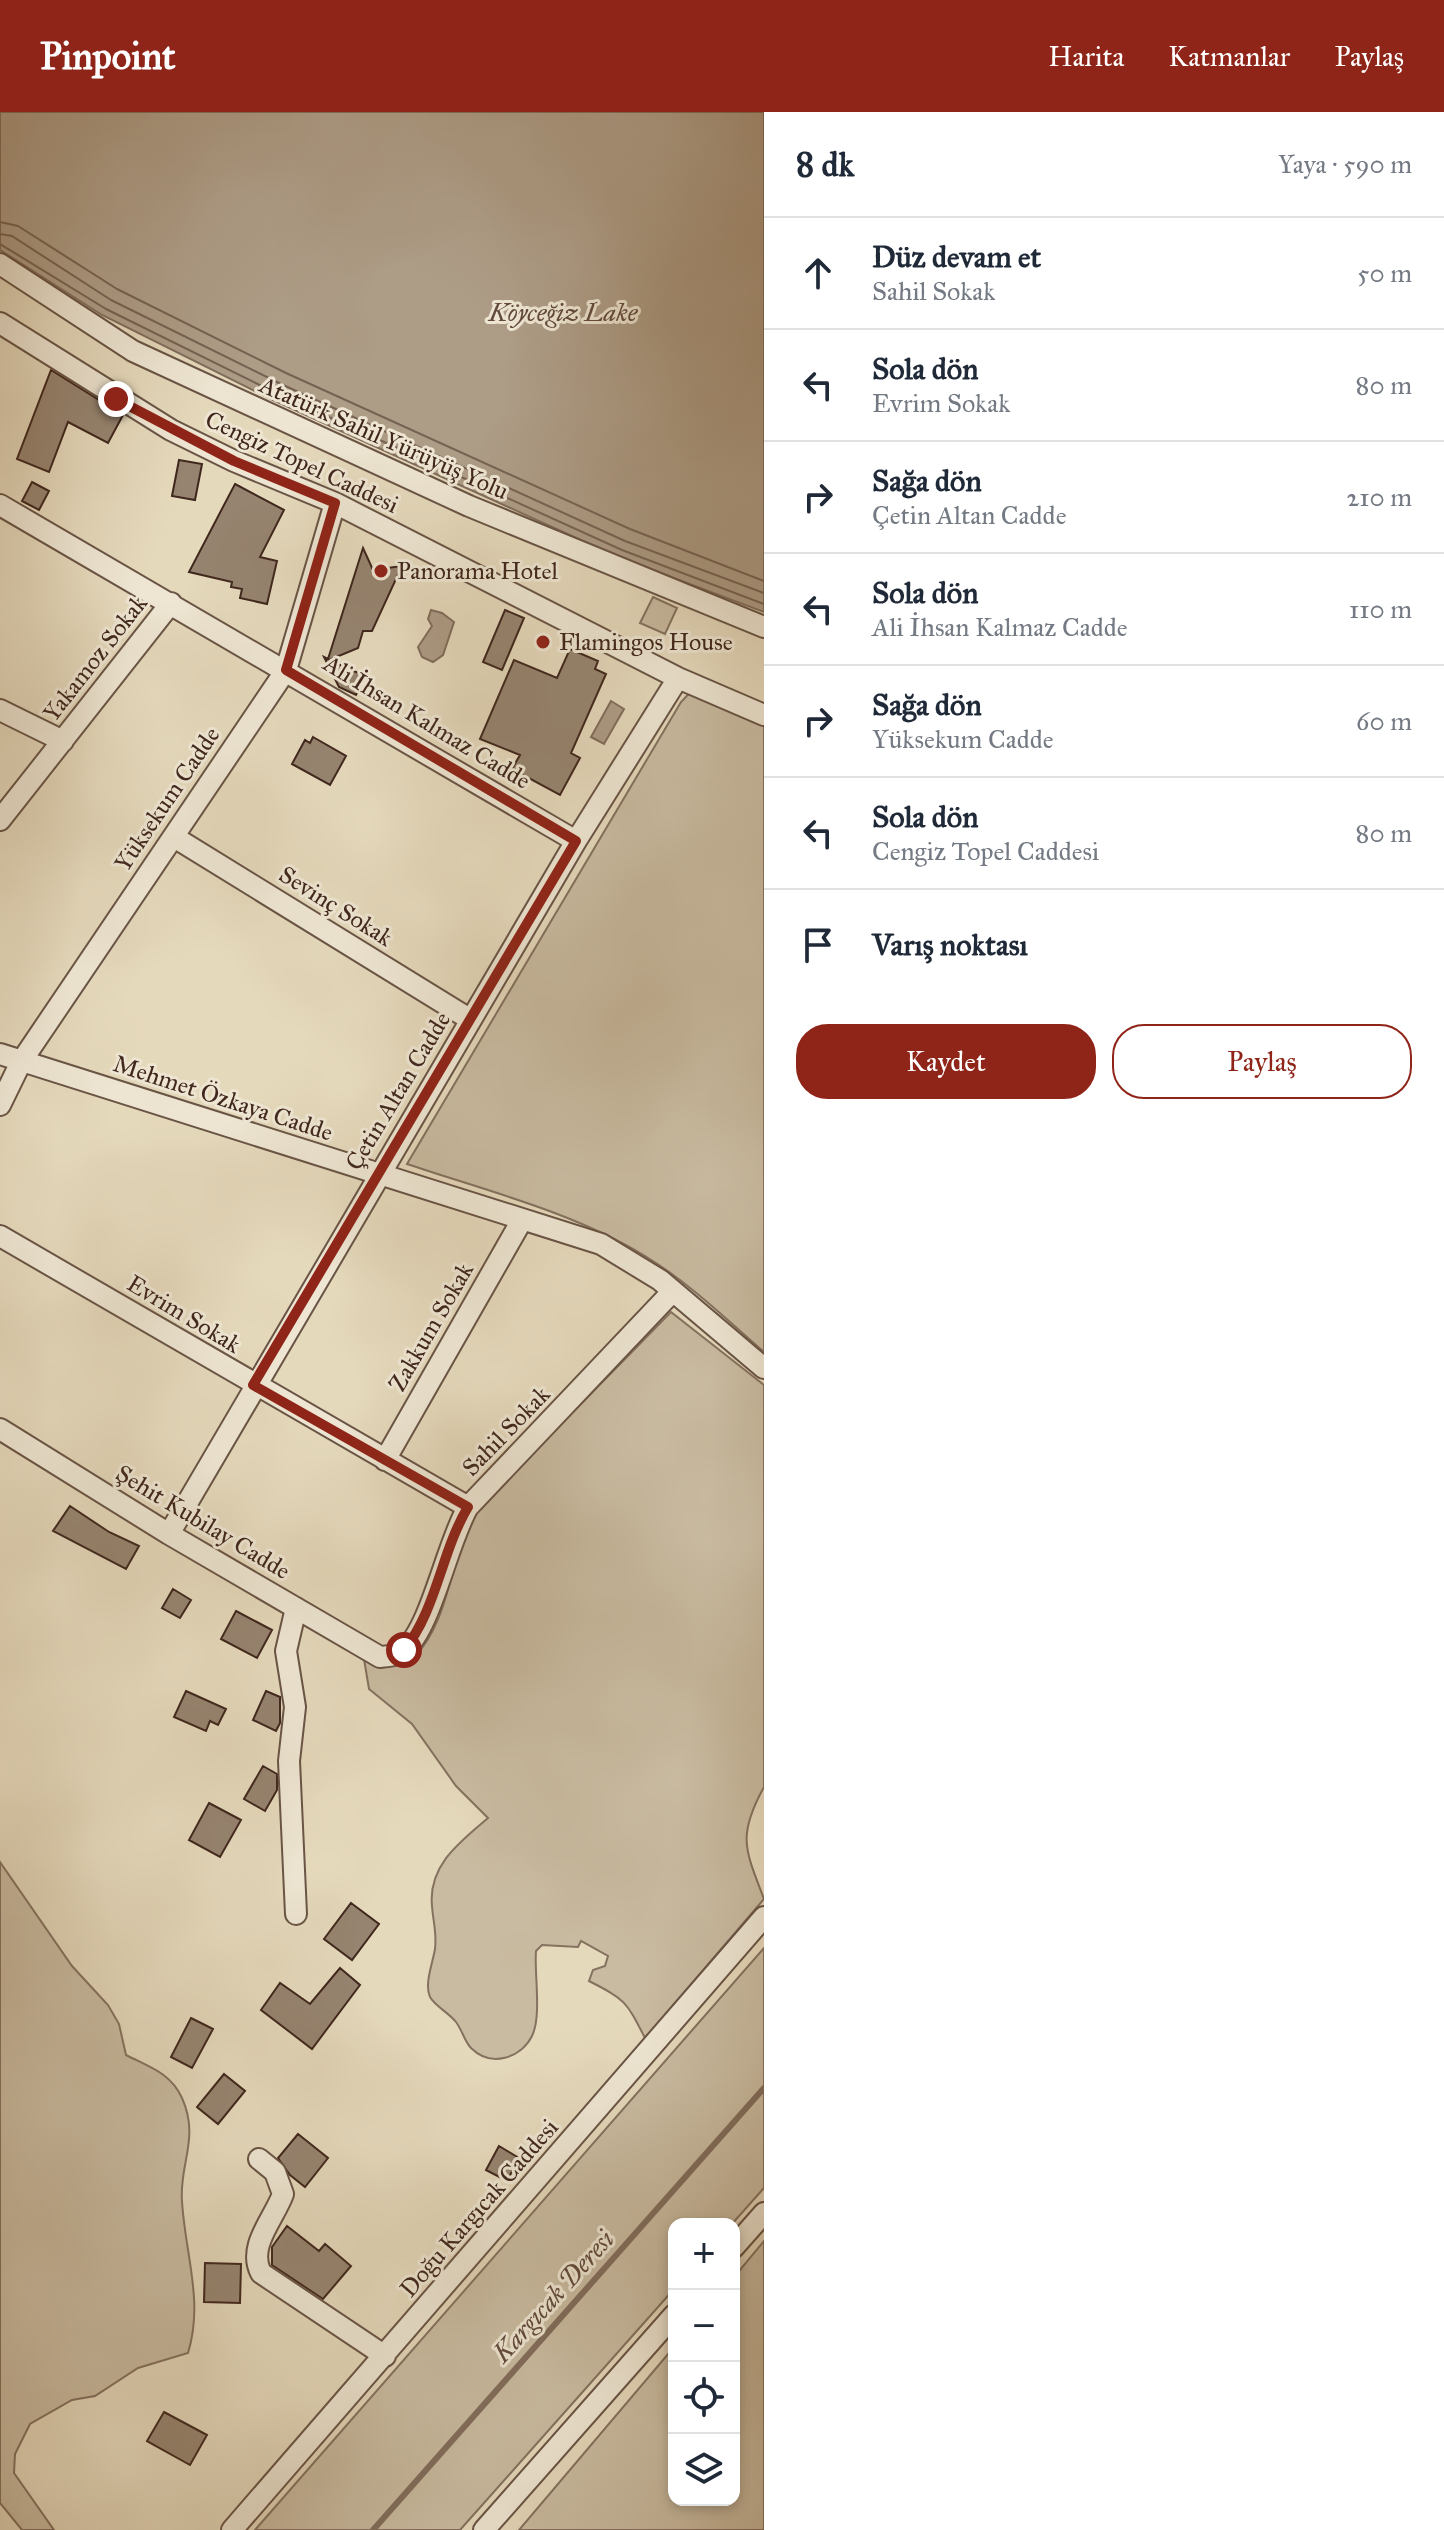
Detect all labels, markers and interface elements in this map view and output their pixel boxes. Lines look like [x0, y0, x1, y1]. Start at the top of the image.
text: Pinpoint [40, 33, 176, 79]
text: Harita [1048, 39, 1124, 74]
text: Katmanlar [1168, 39, 1290, 74]
text: Paylaş [1334, 39, 1404, 74]
text: 8 dk [796, 144, 854, 185]
text: Yaya · 590 m [1278, 148, 1412, 180]
text: Düz devam et [872, 239, 1041, 275]
icon: ahead [796, 251, 840, 295]
text: 50 m [1357, 257, 1412, 289]
text: Sahil Sokak [872, 275, 995, 307]
water label: Köyceğiz Lake [487, 296, 639, 328]
text: Sola dön [872, 351, 978, 387]
icon: left [796, 363, 840, 407]
street label: Atatürk Sahil Yürüyüş Yolu [254, 369, 513, 507]
text: 80 m [1356, 369, 1412, 401]
route end [98, 381, 134, 417]
text: Evrim Sokak [872, 387, 1010, 419]
street label: Cengiz Topel Caddesi [201, 404, 404, 520]
text: Sağa dön [872, 463, 982, 499]
icon: right [796, 475, 840, 519]
text: 210 m [1346, 481, 1412, 513]
text: Çetin Altan Cadde [872, 499, 1067, 531]
place label: Panorama Hotel [397, 556, 558, 586]
marker: Panorama Hotel [372, 562, 390, 580]
text: Sola dön [872, 575, 978, 611]
icon: left [796, 587, 840, 631]
street label: Yakamoz Sokak [36, 588, 154, 727]
text: 110 m [1349, 593, 1412, 625]
text: Ali İhsan Kalmaz Cadde [872, 611, 1128, 643]
place label: Flamingos House [559, 627, 733, 657]
marker: Flamingos House [534, 633, 552, 651]
street label: Ali İhsan Kalmaz Cadde [317, 648, 536, 796]
text: Sağa dön [872, 687, 982, 723]
icon: right [796, 699, 840, 743]
text: 60 m [1356, 705, 1412, 737]
street label: Yüksekum Cadde [108, 721, 226, 877]
text: Yüksekum Cadde [872, 723, 1054, 755]
text: Sola dön [872, 799, 978, 835]
icon: left [796, 811, 840, 855]
text: 80 m [1356, 817, 1412, 849]
text: Cengiz Topel Caddesi [872, 835, 1099, 867]
street label: Sevinç Sokak [274, 859, 399, 953]
icon: arrive [796, 923, 840, 967]
text: Varış noktası [872, 927, 1028, 963]
street label: Çetin Altan Cadde [339, 1006, 457, 1176]
button: Kaydet [796, 1024, 1096, 1099]
button: Paylaş [1112, 1024, 1412, 1099]
street label: Mehmet Özkaya Cadde [109, 1048, 337, 1148]
street label: Zakkum Sokak [382, 1256, 480, 1397]
street label: Evrim Sokak [122, 1268, 247, 1360]
street label: Sahil Sokak [456, 1379, 557, 1482]
street label: Şehit Kubilay Cadde [110, 1458, 296, 1586]
route start [386, 1632, 422, 1668]
street label: Doğu Kargıcak Caddesi [393, 2112, 565, 2303]
map controls [668, 2218, 740, 2506]
button: + [668, 2218, 740, 2290]
water label: Kargıcak Deresi [484, 2223, 621, 2370]
button: − [668, 2290, 740, 2362]
button: locate [668, 2362, 740, 2434]
button: layers [668, 2434, 740, 2506]

